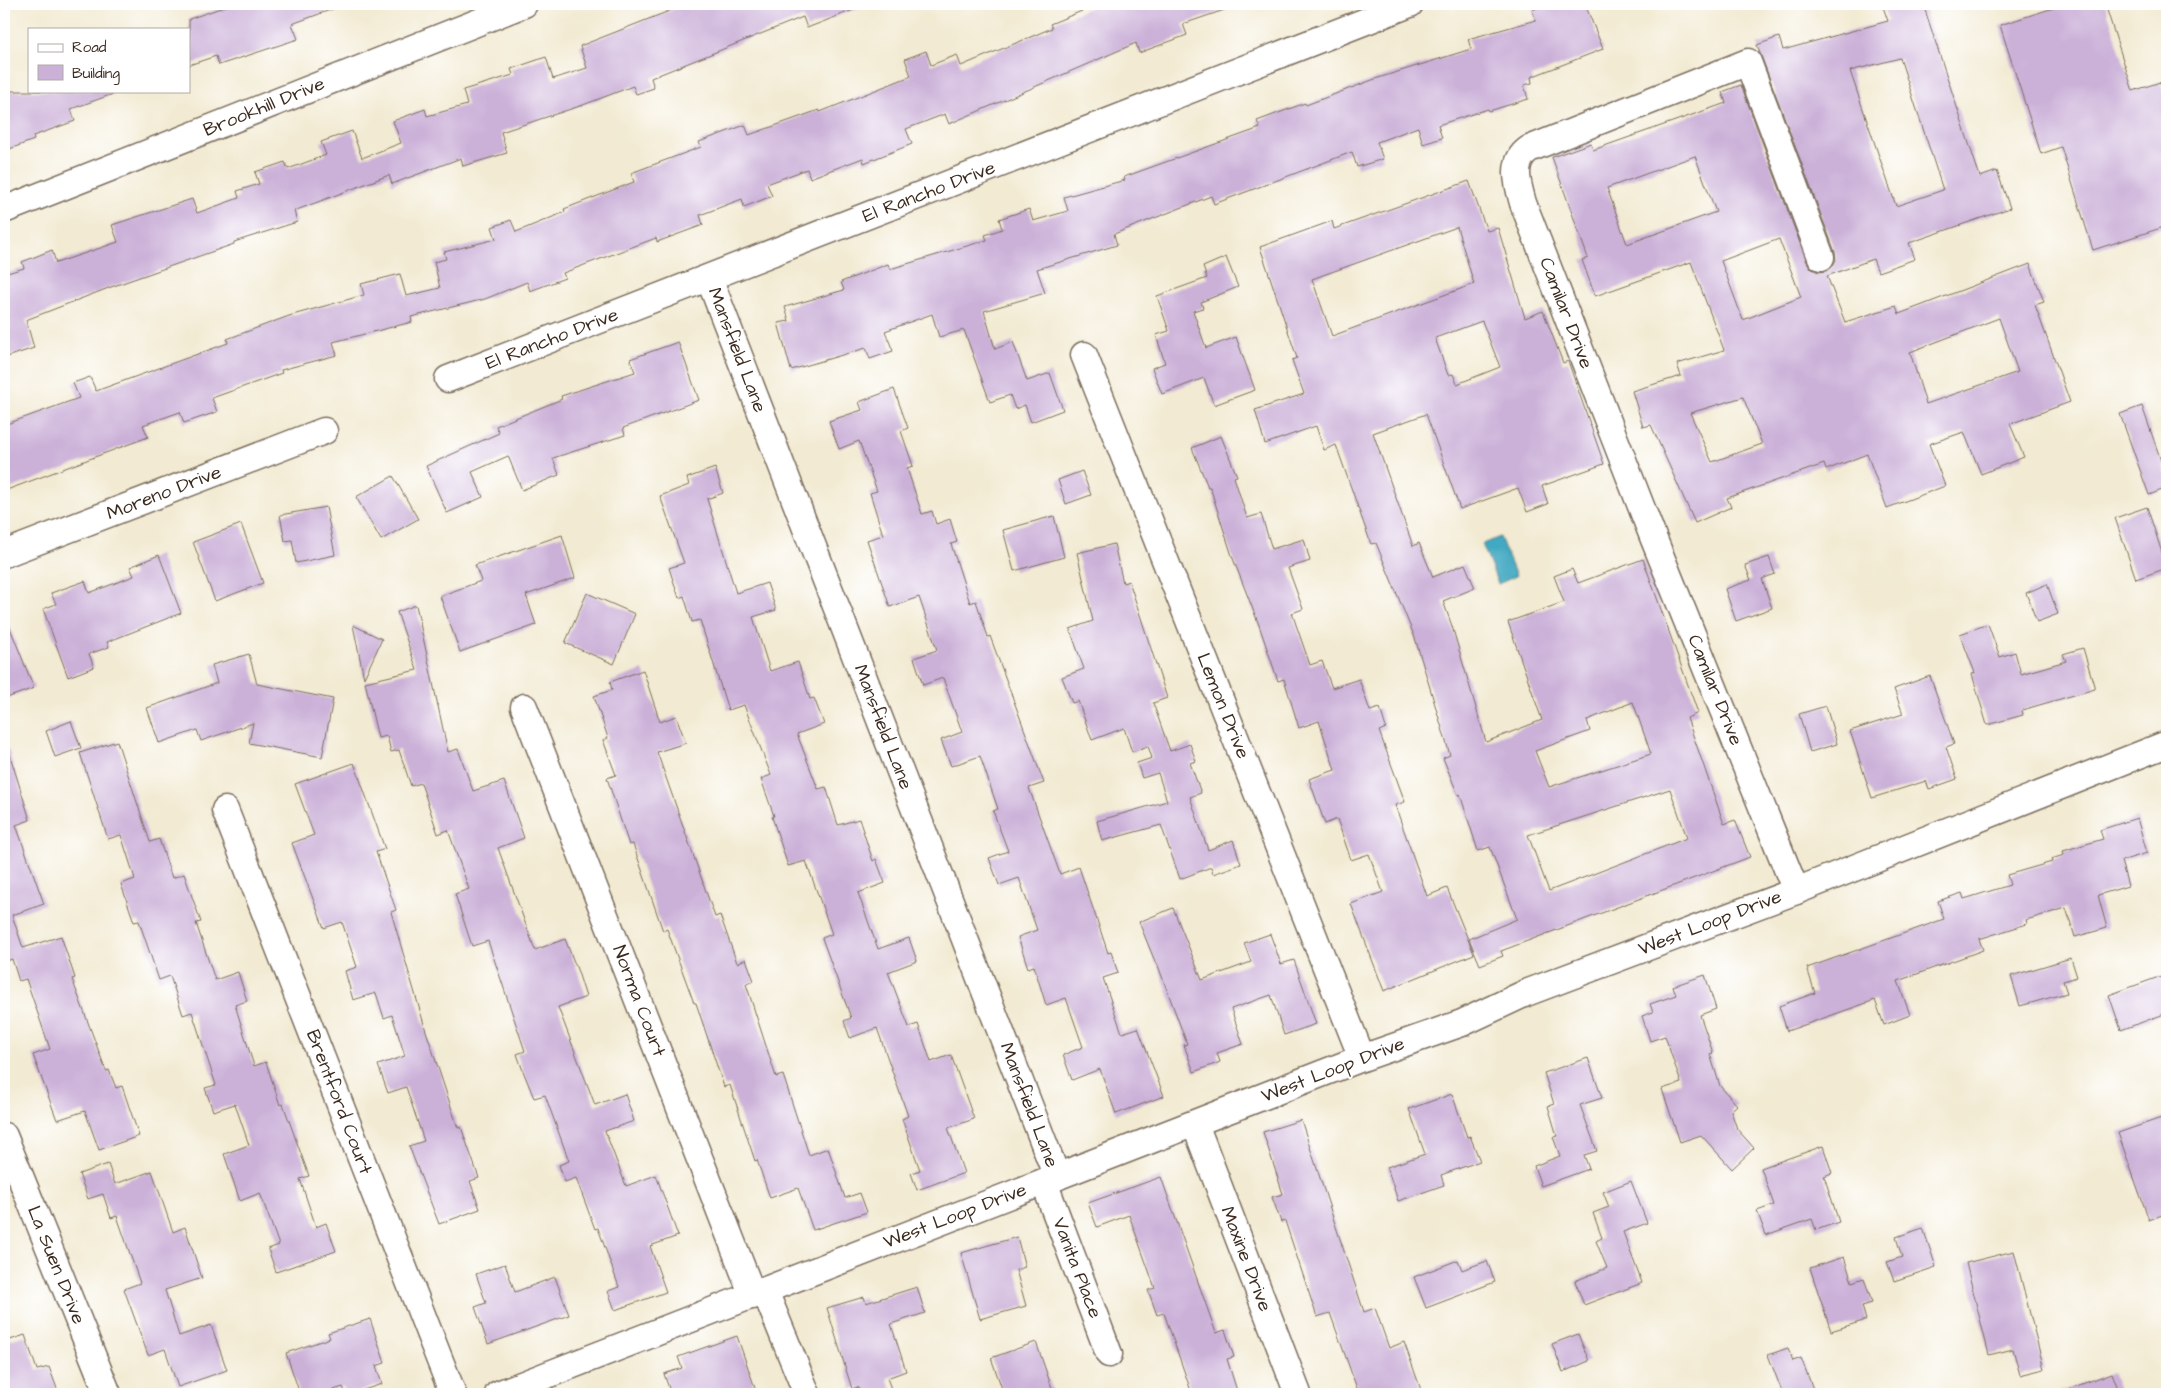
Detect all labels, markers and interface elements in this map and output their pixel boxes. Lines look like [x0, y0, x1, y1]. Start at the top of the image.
legend [28, 28, 190, 92]
text: Road [72, 37, 107, 58]
text: Building [72, 63, 120, 85]
street label: Brookhill Drive [199, 70, 329, 144]
street label: El Rancho Drive [859, 154, 999, 230]
street label: Camilar Drive [1532, 253, 1600, 373]
street label: Mansfield Lane [701, 284, 773, 416]
street label: El Rancho Drive [482, 301, 622, 377]
street label: Moreno Drive [103, 459, 225, 527]
street label: Camilar Drive [1681, 631, 1749, 749]
street label: Lemon Drive [1190, 649, 1256, 763]
street label: Mansfield Lane [847, 661, 919, 793]
street label: West Loop Drive [1634, 883, 1786, 963]
street label: Norma Court [605, 941, 673, 1061]
street label: Brentford Court [299, 1026, 379, 1179]
street label: West Loop Drive [1257, 1030, 1409, 1110]
street label: Mansfield Lane [993, 1039, 1065, 1171]
street label: West Loop Drive [879, 1176, 1031, 1256]
street label: La Suen Drive [20, 1202, 92, 1328]
street label: Maxine Drive [1214, 1203, 1278, 1315]
street label: Vanita Place [1045, 1214, 1109, 1322]

